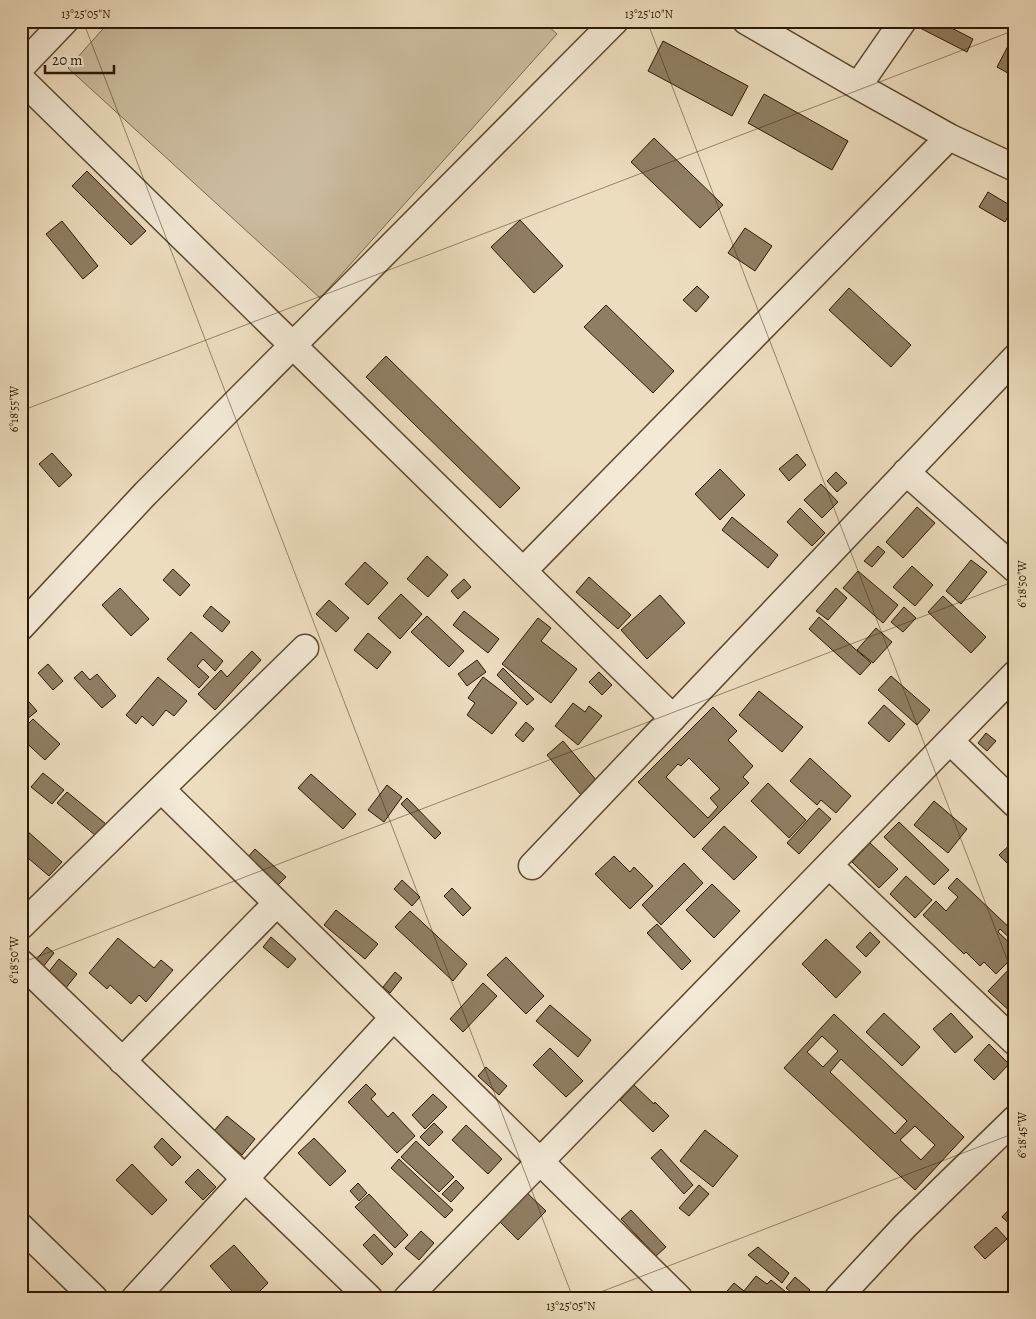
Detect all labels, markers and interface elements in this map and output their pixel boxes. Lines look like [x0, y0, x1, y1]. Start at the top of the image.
text: 13°25'05"N [61, 6, 111, 22]
text: 13°25'10"N [625, 6, 674, 22]
scale bar [45, 42, 114, 74]
text: 20 m [52, 50, 83, 70]
text: 6°18'55"W [6, 385, 22, 432]
text: 6°18'50"W [1014, 559, 1030, 608]
text: 6°18'50"W [6, 935, 22, 984]
text: 6°18'45"W [1014, 1111, 1030, 1158]
text: 13°25'05"N [546, 1298, 596, 1314]

